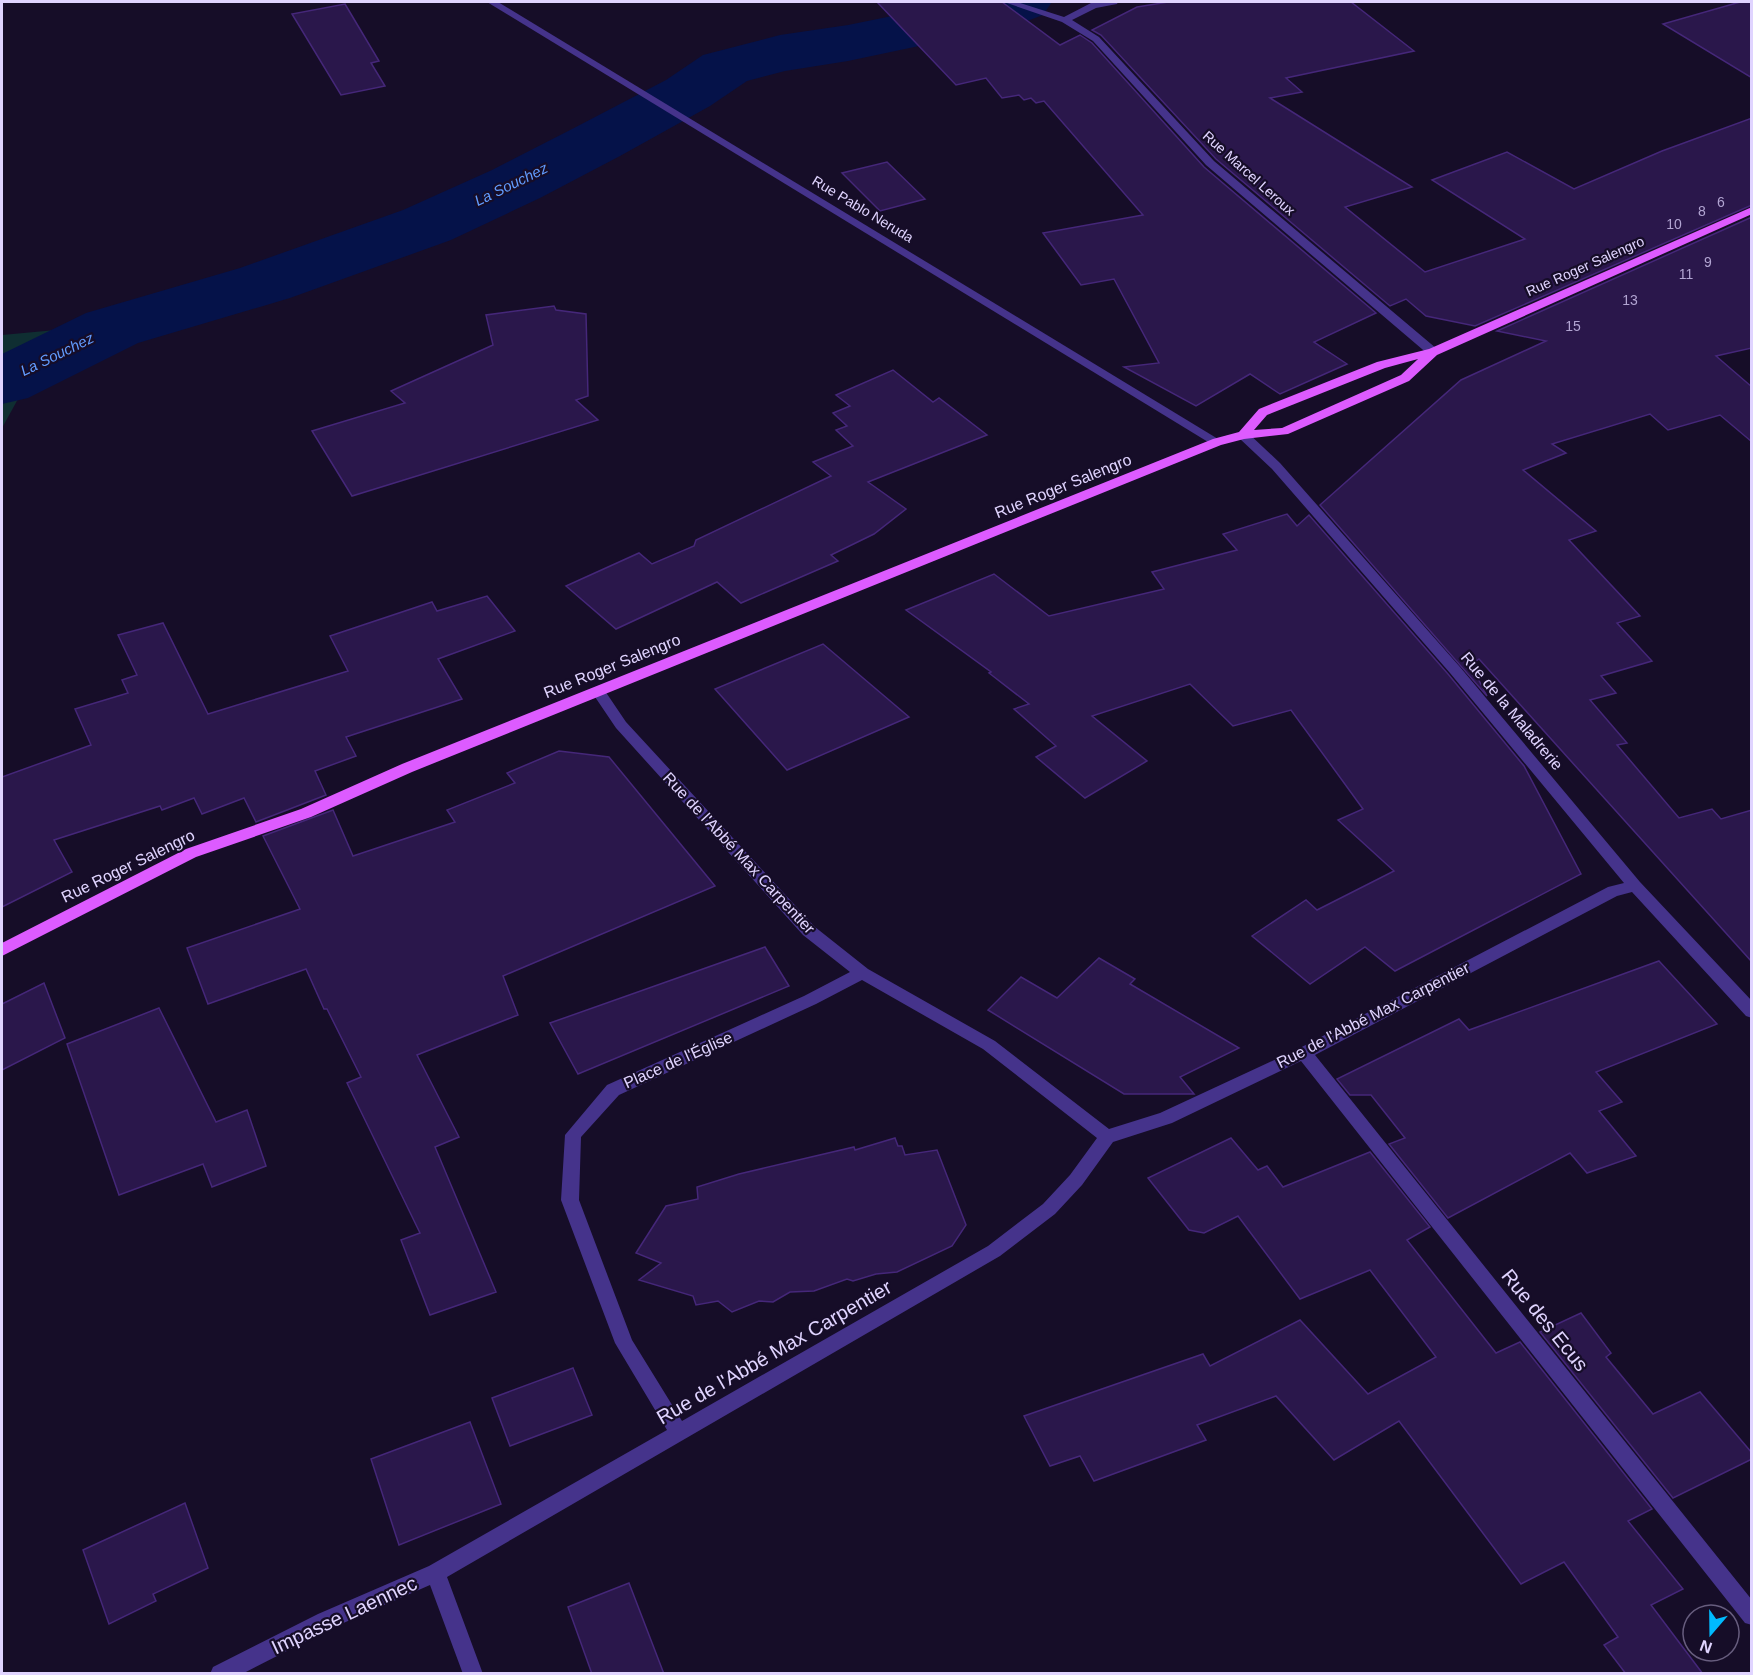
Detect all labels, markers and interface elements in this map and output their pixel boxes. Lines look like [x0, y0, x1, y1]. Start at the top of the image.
street label: Rue Marcel Leroux [1200, 127, 1298, 219]
water label: La Souchez [472, 159, 551, 209]
street label: Rue Pablo Neruda [810, 172, 917, 246]
house number: 6 [1717, 194, 1725, 210]
house number: 8 [1698, 203, 1706, 219]
house number: 10 [1666, 216, 1682, 232]
street label: Rue Roger Salengro [1523, 233, 1647, 299]
house number: 9 [1704, 254, 1712, 270]
house number: 11 [1679, 266, 1693, 282]
house number: 13 [1622, 292, 1638, 308]
house number: 15 [1565, 318, 1581, 334]
water label: La Souchez [18, 329, 97, 379]
street label: Rue Roger Salengro [992, 451, 1134, 521]
street label: Rue Roger Salengro [541, 631, 683, 701]
street label: Rue de la Maladrerie [1458, 649, 1566, 773]
street label: Rue de l'Abbé Max Carpentier [660, 769, 819, 937]
street label: Rue Roger Salengro [59, 826, 197, 906]
street label: Rue de l'Abbé Max Carpentier [1274, 959, 1473, 1071]
street label: Place de l'Église [621, 1028, 735, 1092]
street label: Rue des Ecus [1497, 1265, 1593, 1375]
street label: Rue de l'Abbé Max Carpentier [653, 1275, 896, 1428]
street label: Impasse Laennec [268, 1572, 420, 1658]
north arrow [1681, 1603, 1741, 1663]
text: N [1698, 1637, 1714, 1657]

